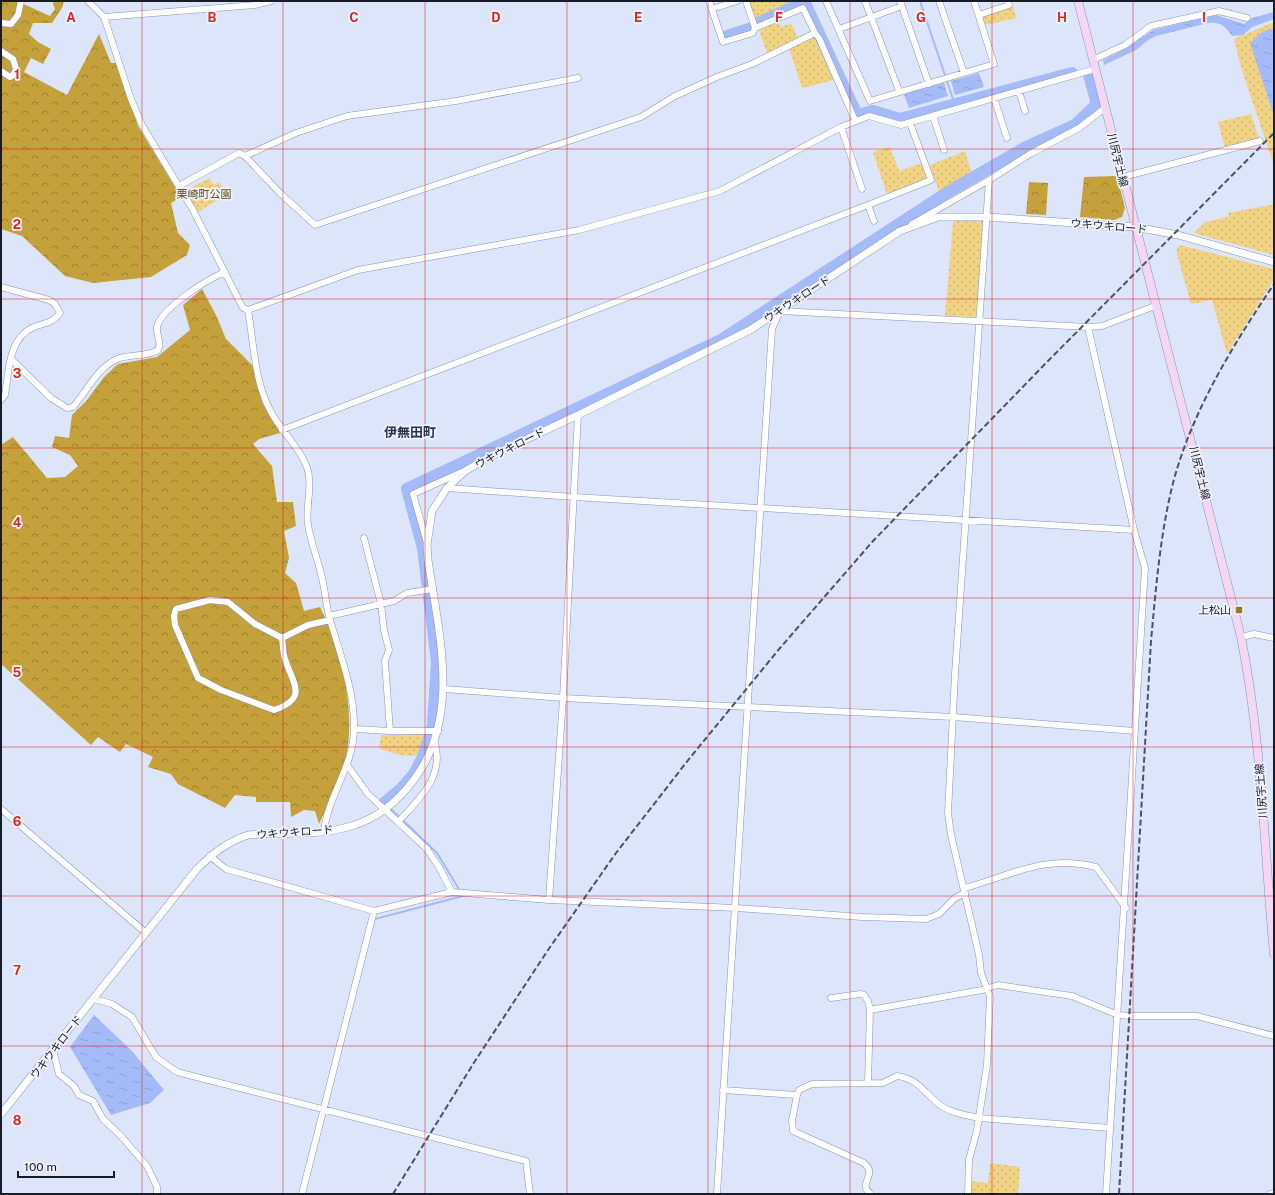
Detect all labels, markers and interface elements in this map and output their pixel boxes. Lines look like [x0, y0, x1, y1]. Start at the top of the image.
text: A [66, 10, 76, 25]
text: B [208, 10, 217, 25]
text: C [349, 10, 359, 25]
text: D [491, 10, 501, 25]
text: E [634, 10, 642, 25]
text: F [775, 10, 783, 25]
text: G [916, 10, 926, 25]
text: H [1057, 10, 1067, 25]
text: I [1202, 10, 1206, 25]
text: 1 [14, 67, 20, 82]
street label: 川尻宇土線 [1106, 132, 1130, 188]
park label: 栗崎町公園 [177, 188, 232, 200]
text: 2 [13, 217, 21, 232]
street label: ウキウキロード [1070, 217, 1148, 235]
street label: ウキウキロード [761, 273, 833, 325]
text: 3 [13, 366, 22, 381]
district label: 伊無田町 [384, 425, 436, 440]
street label: ウキウキロード [473, 425, 547, 471]
street label: 川尻宇土線 [1188, 445, 1212, 501]
text: 4 [13, 515, 22, 530]
place label: 上松山 [1198, 604, 1231, 616]
marker: 上松山 [1234, 605, 1244, 615]
text: 5 [13, 665, 22, 680]
street label: 川尻宇土線 [1253, 763, 1269, 819]
text: 6 [13, 814, 22, 829]
street label: ウキウキロード [256, 823, 334, 841]
text: 7 [13, 963, 21, 978]
street label: ウキウキロード [28, 1013, 84, 1081]
text: 8 [13, 1113, 22, 1128]
scale bar [18, 1153, 114, 1179]
text: 100 m [24, 1160, 57, 1174]

